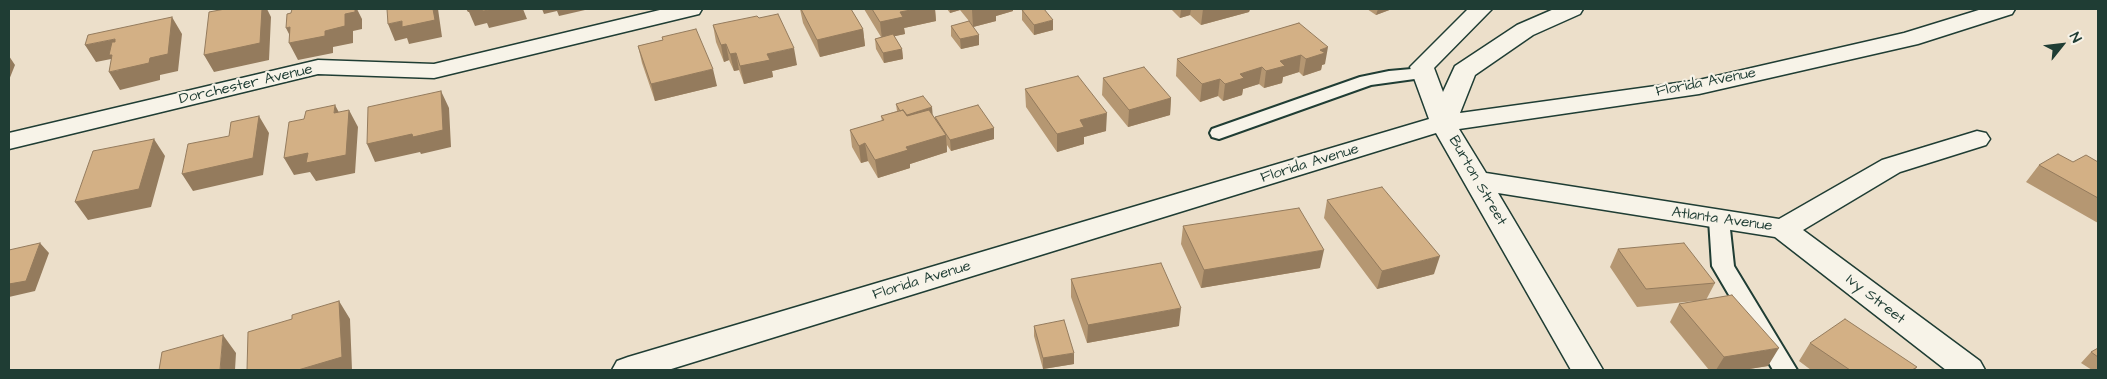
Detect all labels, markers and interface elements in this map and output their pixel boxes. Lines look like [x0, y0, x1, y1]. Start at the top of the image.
north arrow [2037, 20, 2087, 70]
text: N [2064, 29, 2086, 46]
street label: Dorchester Avenue [178, 61, 314, 109]
street label: Florida Avenue [1654, 64, 1758, 102]
street label: Burton Street [1444, 133, 1510, 229]
street label: Florida Avenue [1259, 141, 1361, 187]
street label: Atlanta Avenue [1670, 204, 1774, 236]
street label: Florida Avenue [871, 258, 973, 304]
street label: Ivy Street [1842, 271, 1908, 329]

